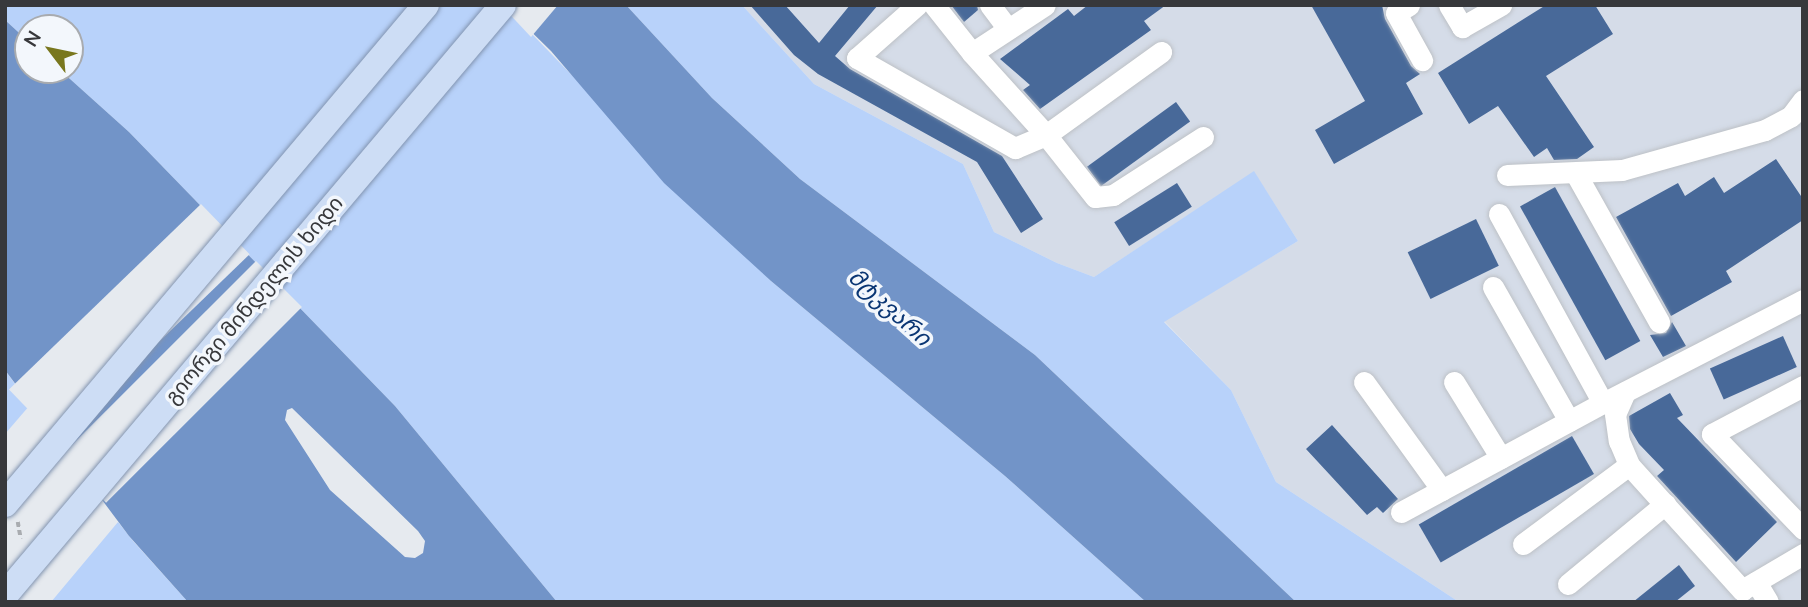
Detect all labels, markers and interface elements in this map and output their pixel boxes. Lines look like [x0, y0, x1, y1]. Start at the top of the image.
north arrow [14, 14, 84, 84]
text: N [18, 26, 48, 52]
street label: გიორგი მინდელის ხიდი [160, 191, 348, 409]
water label: მტკვარი [842, 264, 936, 352]

